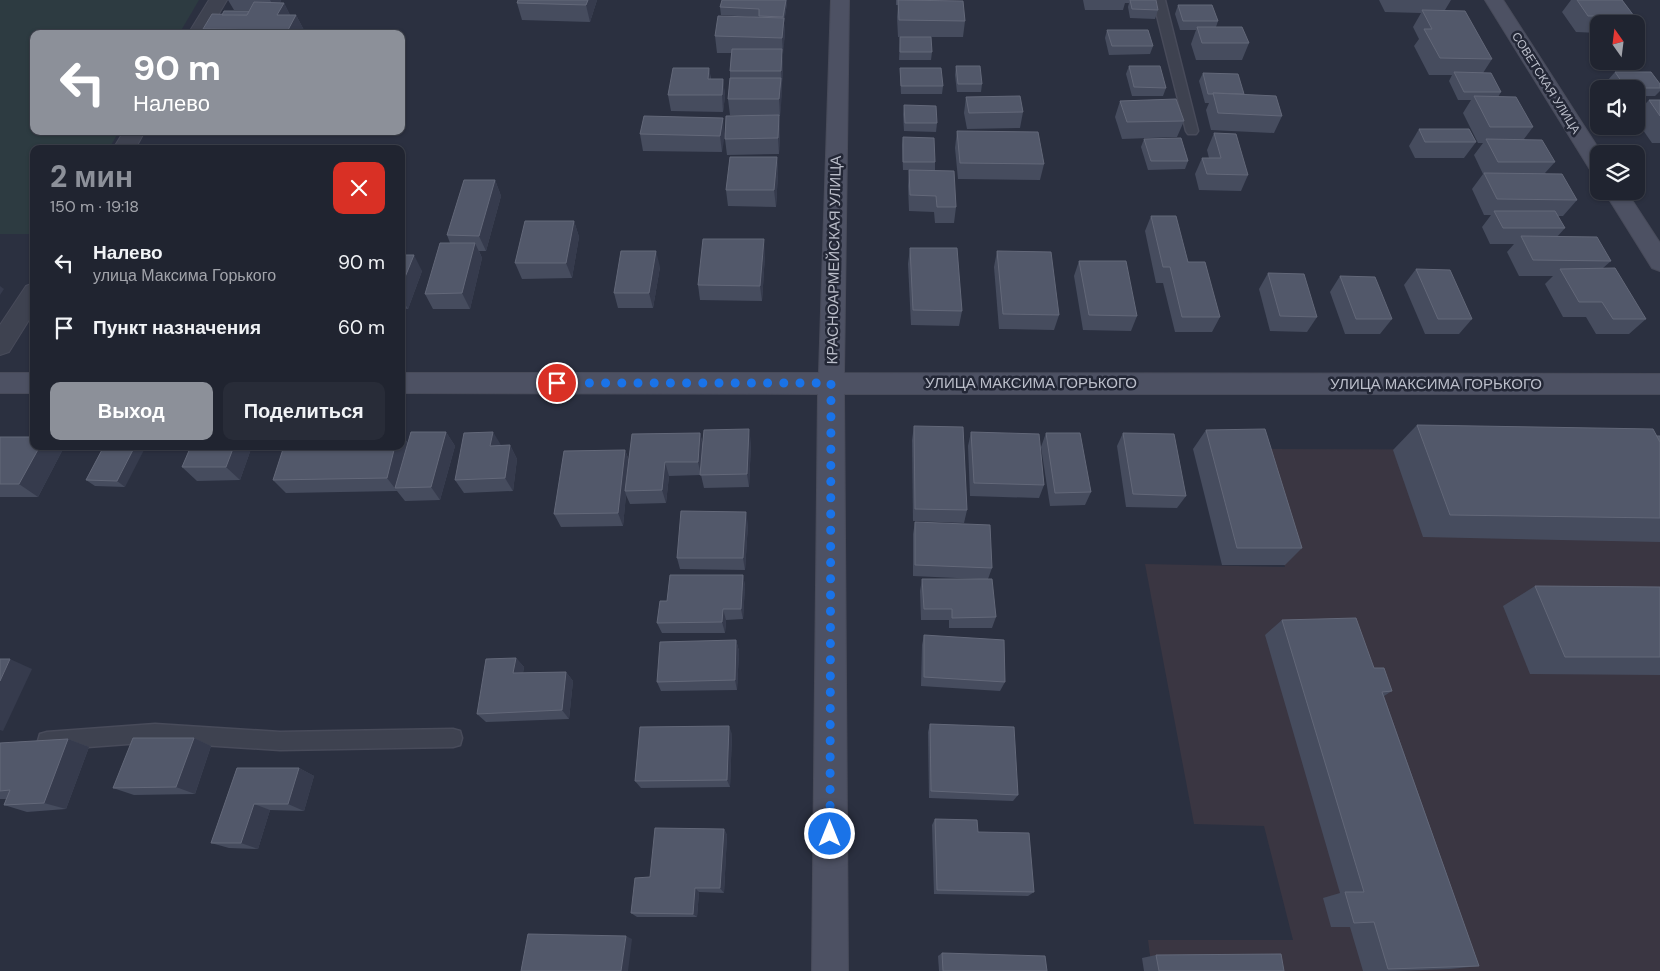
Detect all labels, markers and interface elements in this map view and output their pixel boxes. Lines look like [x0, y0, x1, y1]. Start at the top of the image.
north arrow [1590, 15, 1645, 70]
map controls [1590, 15, 1645, 200]
street label: СОВЕТСКАЯ УЛИЦА [1508, 29, 1584, 137]
text: 90 m [133, 45, 221, 91]
icon: left [50, 50, 115, 115]
button: sound [1590, 80, 1645, 135]
text: Налево [133, 89, 210, 118]
button: layers [1590, 145, 1645, 200]
street label: КРАСНОАРМЕЙСКАЯ УЛИЦА [822, 155, 846, 365]
text: 2 мин [50, 157, 133, 196]
button: close [333, 162, 385, 214]
text: 150 m · 19:18 [50, 196, 139, 217]
text: Налево [93, 240, 163, 265]
icon: left [50, 249, 78, 277]
text: 90 m [338, 250, 385, 275]
text: улица Максима Горького [93, 265, 276, 286]
icon: arrive [50, 314, 78, 342]
text: Пункт назначения [93, 315, 261, 340]
text: 60 m [338, 315, 385, 340]
pin [536, 362, 578, 404]
icon: arrive [543, 369, 571, 397]
street label: УЛИЦА МАКСИМА ГОРЬКОГО [925, 373, 1137, 393]
street label: УЛИЦА МАКСИМА ГОРЬКОГО [1330, 374, 1542, 394]
button: Выход [50, 382, 213, 440]
button: Поделиться [223, 382, 385, 440]
position arrow [803, 807, 855, 859]

